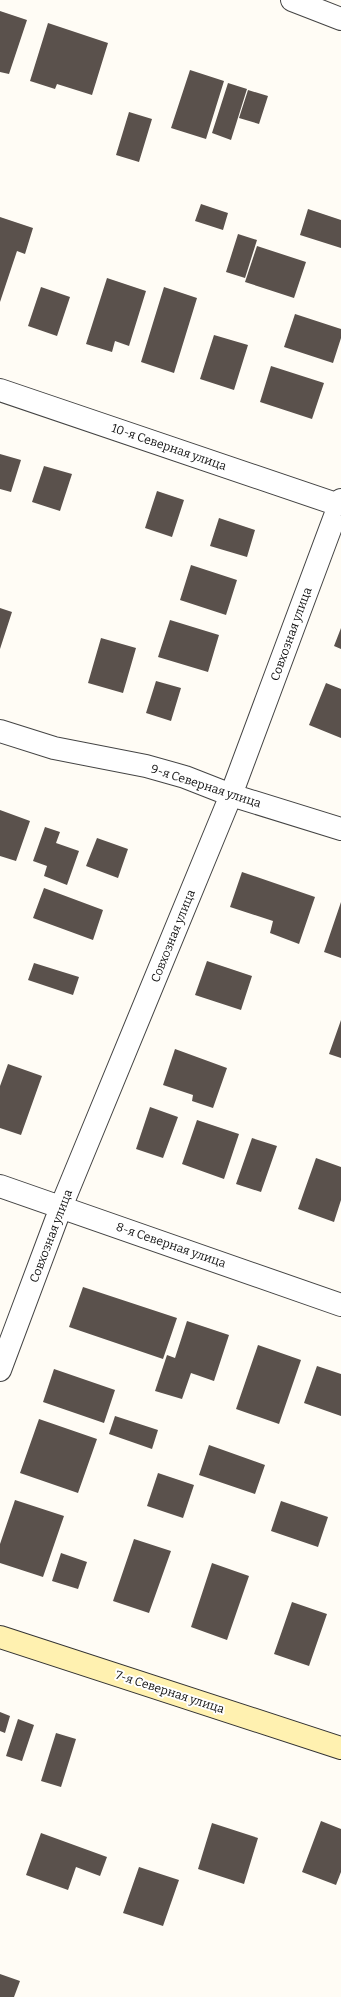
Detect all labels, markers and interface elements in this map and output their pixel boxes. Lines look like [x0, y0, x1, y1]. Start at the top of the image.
street label: 10-я Северная улица [110, 421, 229, 473]
street label: Совхозная улица [268, 585, 315, 683]
street label: 9-я Северная улица [149, 762, 263, 811]
street label: Совхозная улица [148, 887, 198, 984]
street label: Совхозная улица [27, 1187, 75, 1285]
street label: 8-я Северная улица [114, 1220, 228, 1270]
street label: 7-я Северная улица [114, 1668, 227, 1716]

